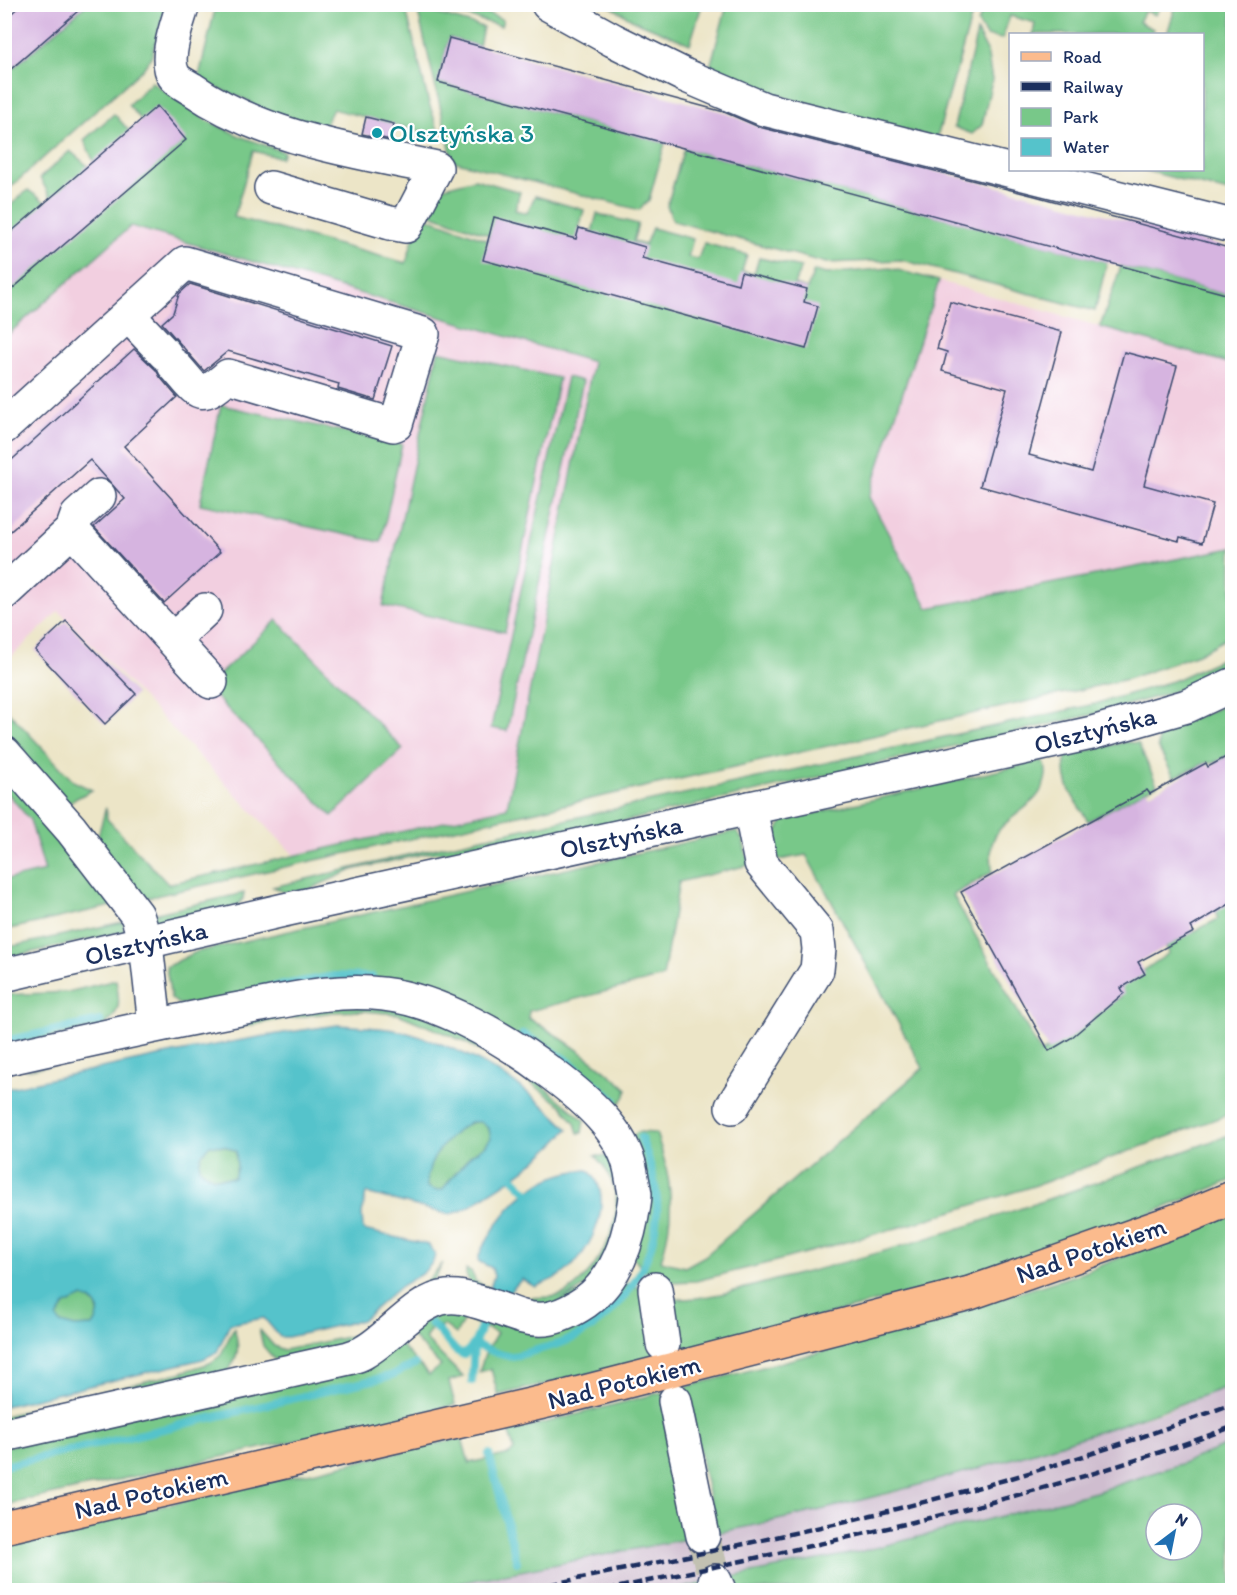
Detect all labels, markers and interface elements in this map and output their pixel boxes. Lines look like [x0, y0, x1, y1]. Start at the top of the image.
legend [1009, 33, 1204, 171]
text: Road [1063, 46, 1102, 68]
text: Railway [1063, 76, 1124, 98]
text: Park [1063, 106, 1098, 128]
place label: Olsztyńska 3 [389, 117, 534, 149]
marker: Olsztyńska 3 [370, 126, 384, 140]
text: Water [1063, 136, 1109, 158]
street label: Olsztyńska [1030, 699, 1160, 761]
street label: Olsztyńska [556, 808, 686, 866]
street label: Olsztyńska [81, 913, 211, 973]
street label: Nad Potokiem [1012, 1209, 1170, 1291]
street label: Nad Potokiem [544, 1348, 704, 1416]
street label: Nad Potokiem [71, 1460, 231, 1526]
north arrow [1144, 1502, 1204, 1562]
text: N [1172, 1509, 1191, 1531]

